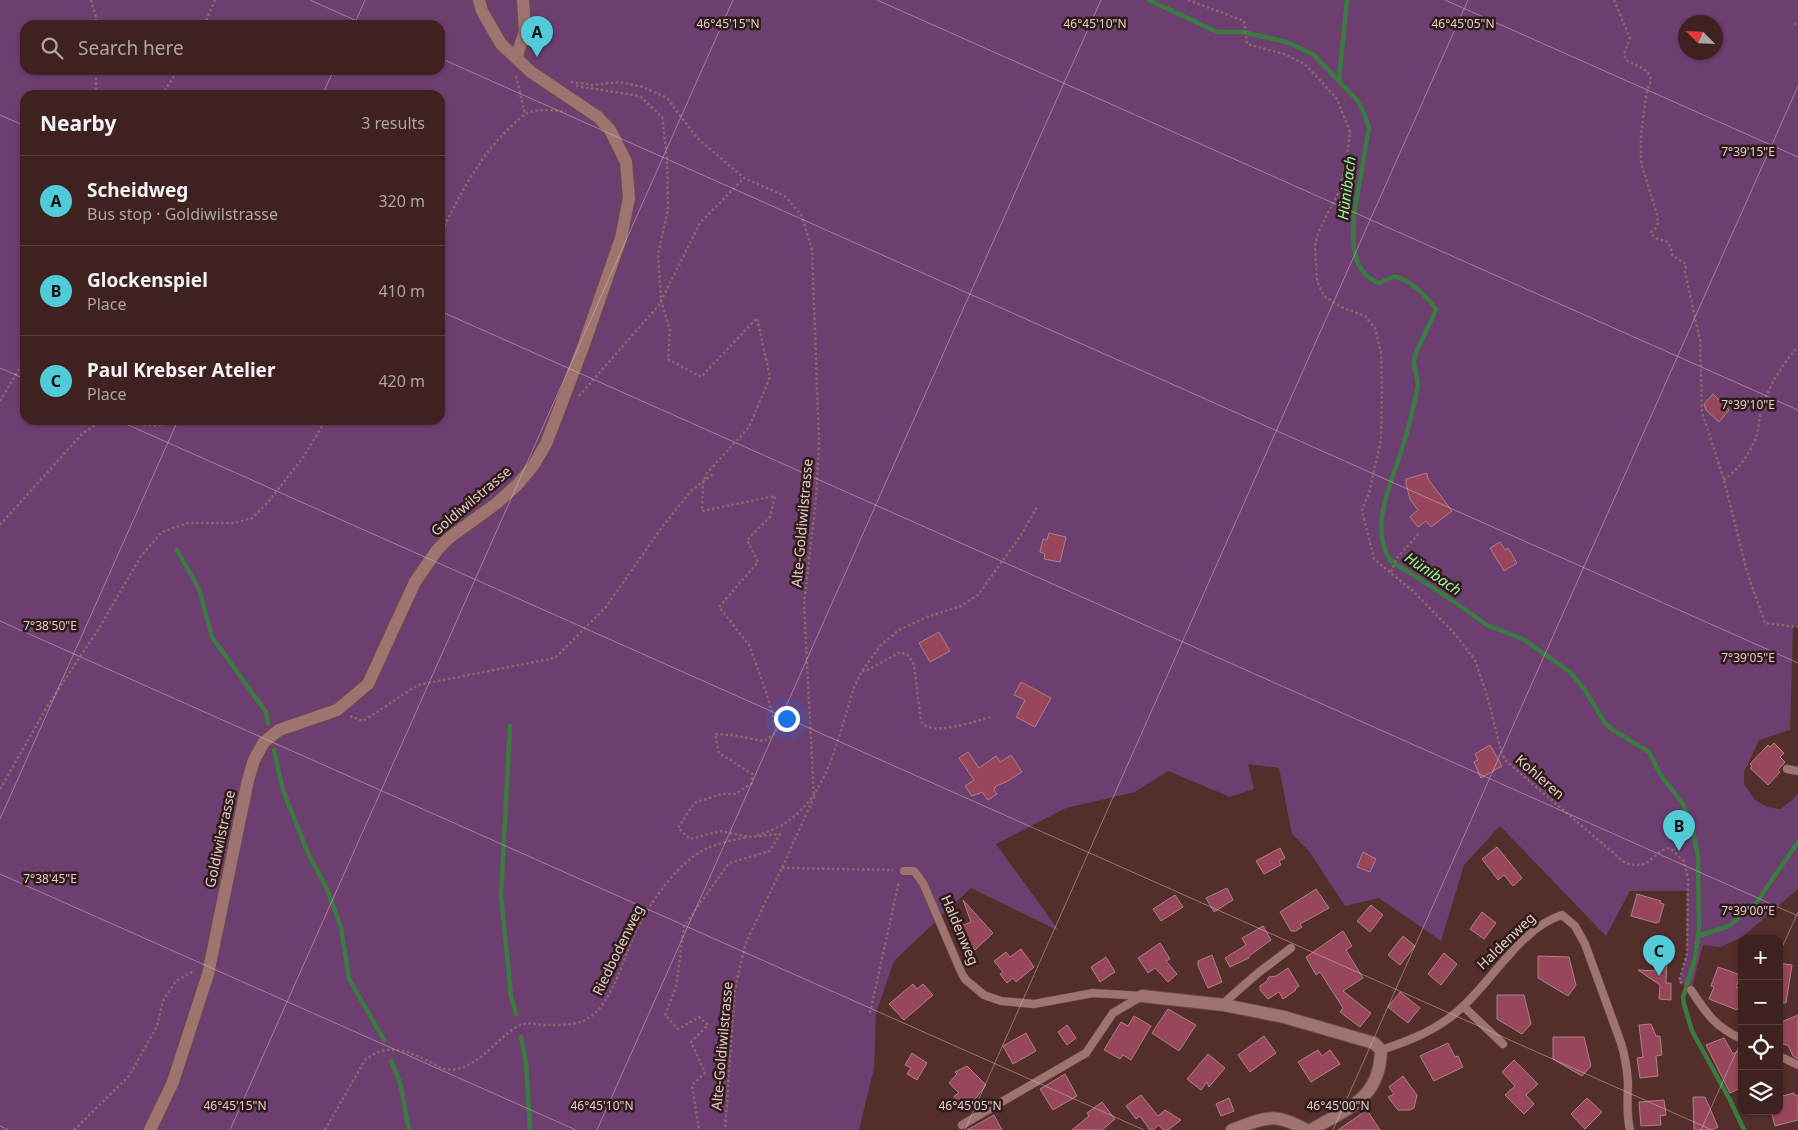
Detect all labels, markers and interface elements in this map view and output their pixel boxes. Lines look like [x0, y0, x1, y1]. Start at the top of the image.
text: 46°45'15"N [696, 15, 760, 32]
text: 46°45'10"N [1063, 15, 1127, 32]
text: 46°45'05"N [1431, 15, 1495, 32]
north arrow [1678, 15, 1723, 60]
pin: A [521, 16, 553, 57]
search box [20, 20, 445, 75]
icon: search [38, 34, 66, 62]
text: Search here [78, 35, 184, 61]
text: Nearby [40, 109, 116, 137]
text: 3 results [361, 112, 425, 134]
text: 7°39'15"E [1721, 143, 1775, 160]
water label: Hünibach [1332, 155, 1360, 221]
text: Scheidweg [87, 177, 188, 203]
text: A [50, 190, 62, 212]
text: 320 m [378, 190, 425, 212]
text: Bus stop · Goldiwilstrasse [87, 203, 278, 225]
text: Glockenspiel [87, 267, 208, 293]
text: B [51, 280, 61, 302]
text: 410 m [378, 280, 425, 302]
text: Place [87, 293, 127, 315]
text: Paul Krebser Atelier [87, 357, 275, 383]
text: C [51, 370, 61, 392]
text: 420 m [378, 370, 425, 392]
text: Place [87, 383, 127, 405]
text: 7°39'10"E [1721, 396, 1775, 413]
street label: Alte-Goldiwilstrasse [786, 458, 817, 588]
street label: Goldiwilstrasse [427, 461, 515, 540]
water label: Hünibach [1401, 547, 1466, 599]
text: 7°38'50"E [23, 617, 77, 634]
text: 7°39'05"E [1721, 649, 1775, 666]
your location [774, 706, 800, 732]
street label: Kohleren [1512, 750, 1569, 803]
street label: Goldiwilstrasse [200, 788, 239, 889]
pin: B [1663, 810, 1695, 851]
text: 7°38'45"E [23, 870, 77, 887]
street label: Haldenweg [937, 892, 984, 968]
street label: Riedbodenweg [587, 901, 648, 998]
text: 7°39'00"E [1721, 902, 1775, 919]
street label: Haldenweg [1472, 908, 1539, 973]
pin: C [1643, 935, 1675, 976]
map controls [1738, 935, 1783, 1115]
button: + [1738, 935, 1783, 980]
button: − [1738, 980, 1783, 1025]
street label: Alte-Goldiwilstrasse [706, 981, 737, 1111]
button: locate [1738, 1025, 1783, 1070]
button: layers [1738, 1070, 1783, 1115]
text: 46°45'15"N [203, 1097, 267, 1114]
text: 46°45'10"N [570, 1097, 634, 1114]
text: 46°45'05"N [938, 1097, 1002, 1114]
text: 46°45'00"N [1306, 1097, 1370, 1114]

